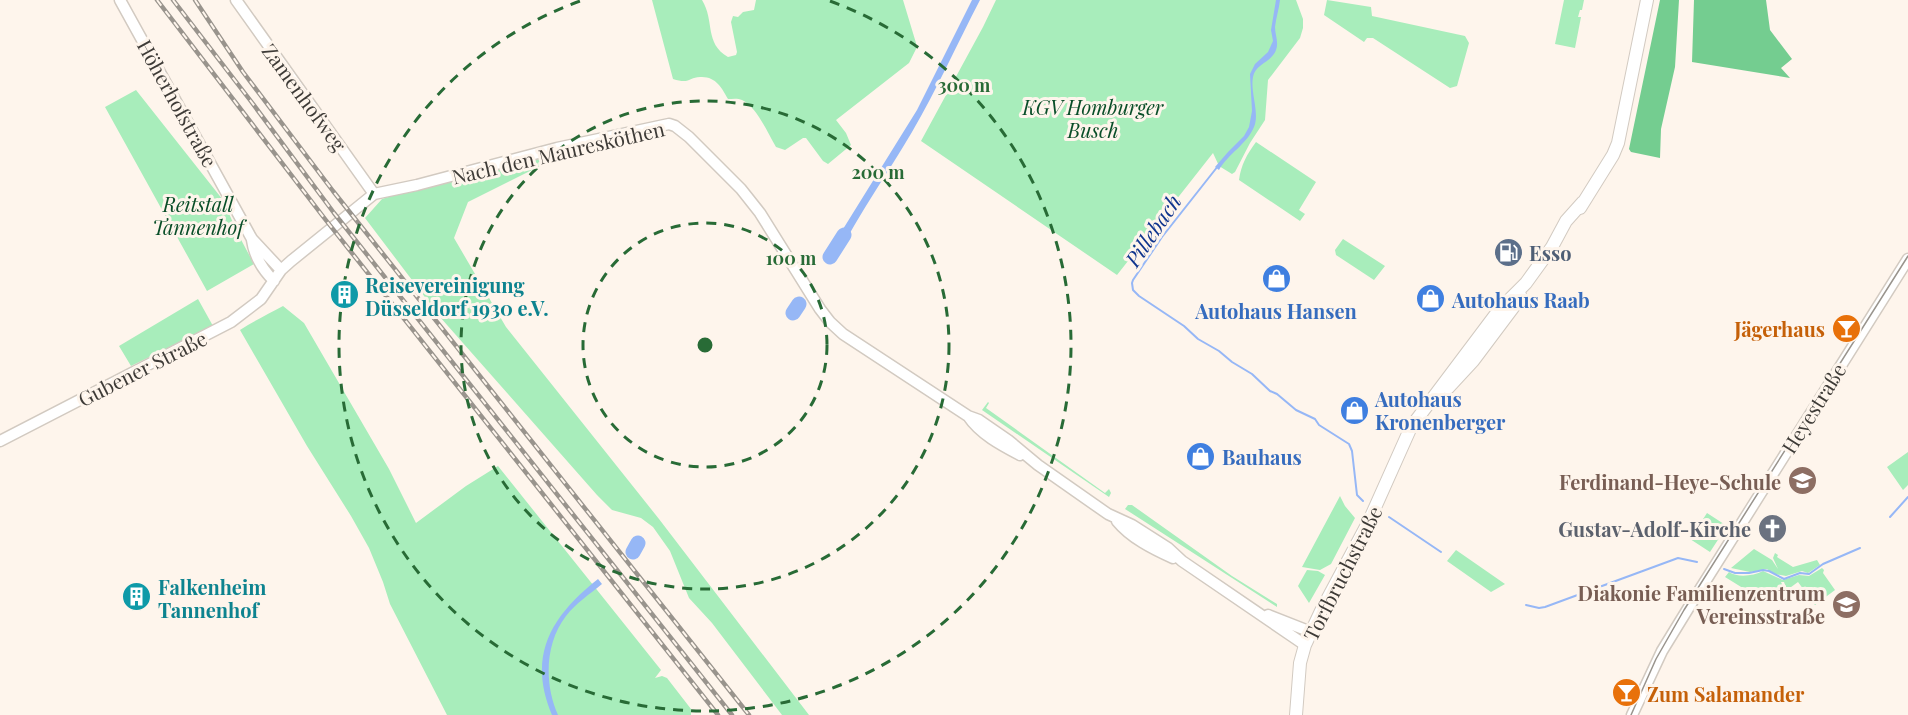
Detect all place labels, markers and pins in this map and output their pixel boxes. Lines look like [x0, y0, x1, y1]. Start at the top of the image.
fuel station icon: Esso [1492, 236, 1524, 268]
place label: Esso [1529, 239, 1571, 266]
shop icon: Autohaus Hansen [1260, 263, 1292, 295]
place label: Reisevereinigung Düsseldorf 1930 e.V. [365, 271, 549, 321]
building icon: Reisevereinigung Düsseldorf 1930 e.V. [328, 279, 360, 311]
shop icon: Autohaus Raab [1415, 283, 1447, 315]
place label: Autohaus Raab [1451, 286, 1590, 313]
place label: Autohaus Hansen [1194, 297, 1357, 324]
bar icon: Jägerhaus [1830, 312, 1862, 344]
place label: Jägerhaus [1733, 315, 1825, 342]
centre of rings [695, 335, 715, 355]
place label: Autohaus Kronenberger [1374, 385, 1506, 435]
shop icon: Autohaus Kronenberger [1338, 394, 1370, 426]
shop icon: Bauhaus [1185, 440, 1217, 472]
place label: Bauhaus [1222, 443, 1302, 470]
school or university icon: Ferdinand-Heye-Schule [1786, 465, 1818, 497]
place label: Ferdinand-Heye-Schule [1559, 468, 1781, 495]
church icon: Gustav-Adolf-Kirche [1756, 512, 1788, 544]
place label: Gustav-Adolf-Kirche [1558, 515, 1751, 542]
place label: Falkenheim Tannenhof [158, 573, 266, 623]
place label: Diakonie Familienzentrum Vereinsstraße [1578, 579, 1825, 629]
building icon: Falkenheim Tannenhof [121, 581, 153, 613]
school or university icon: Diakonie Familienzentrum Vereinsstraße [1830, 588, 1862, 620]
bar icon: Zum Salamander [1610, 677, 1642, 709]
place label: Zum Salamander [1647, 680, 1805, 707]

